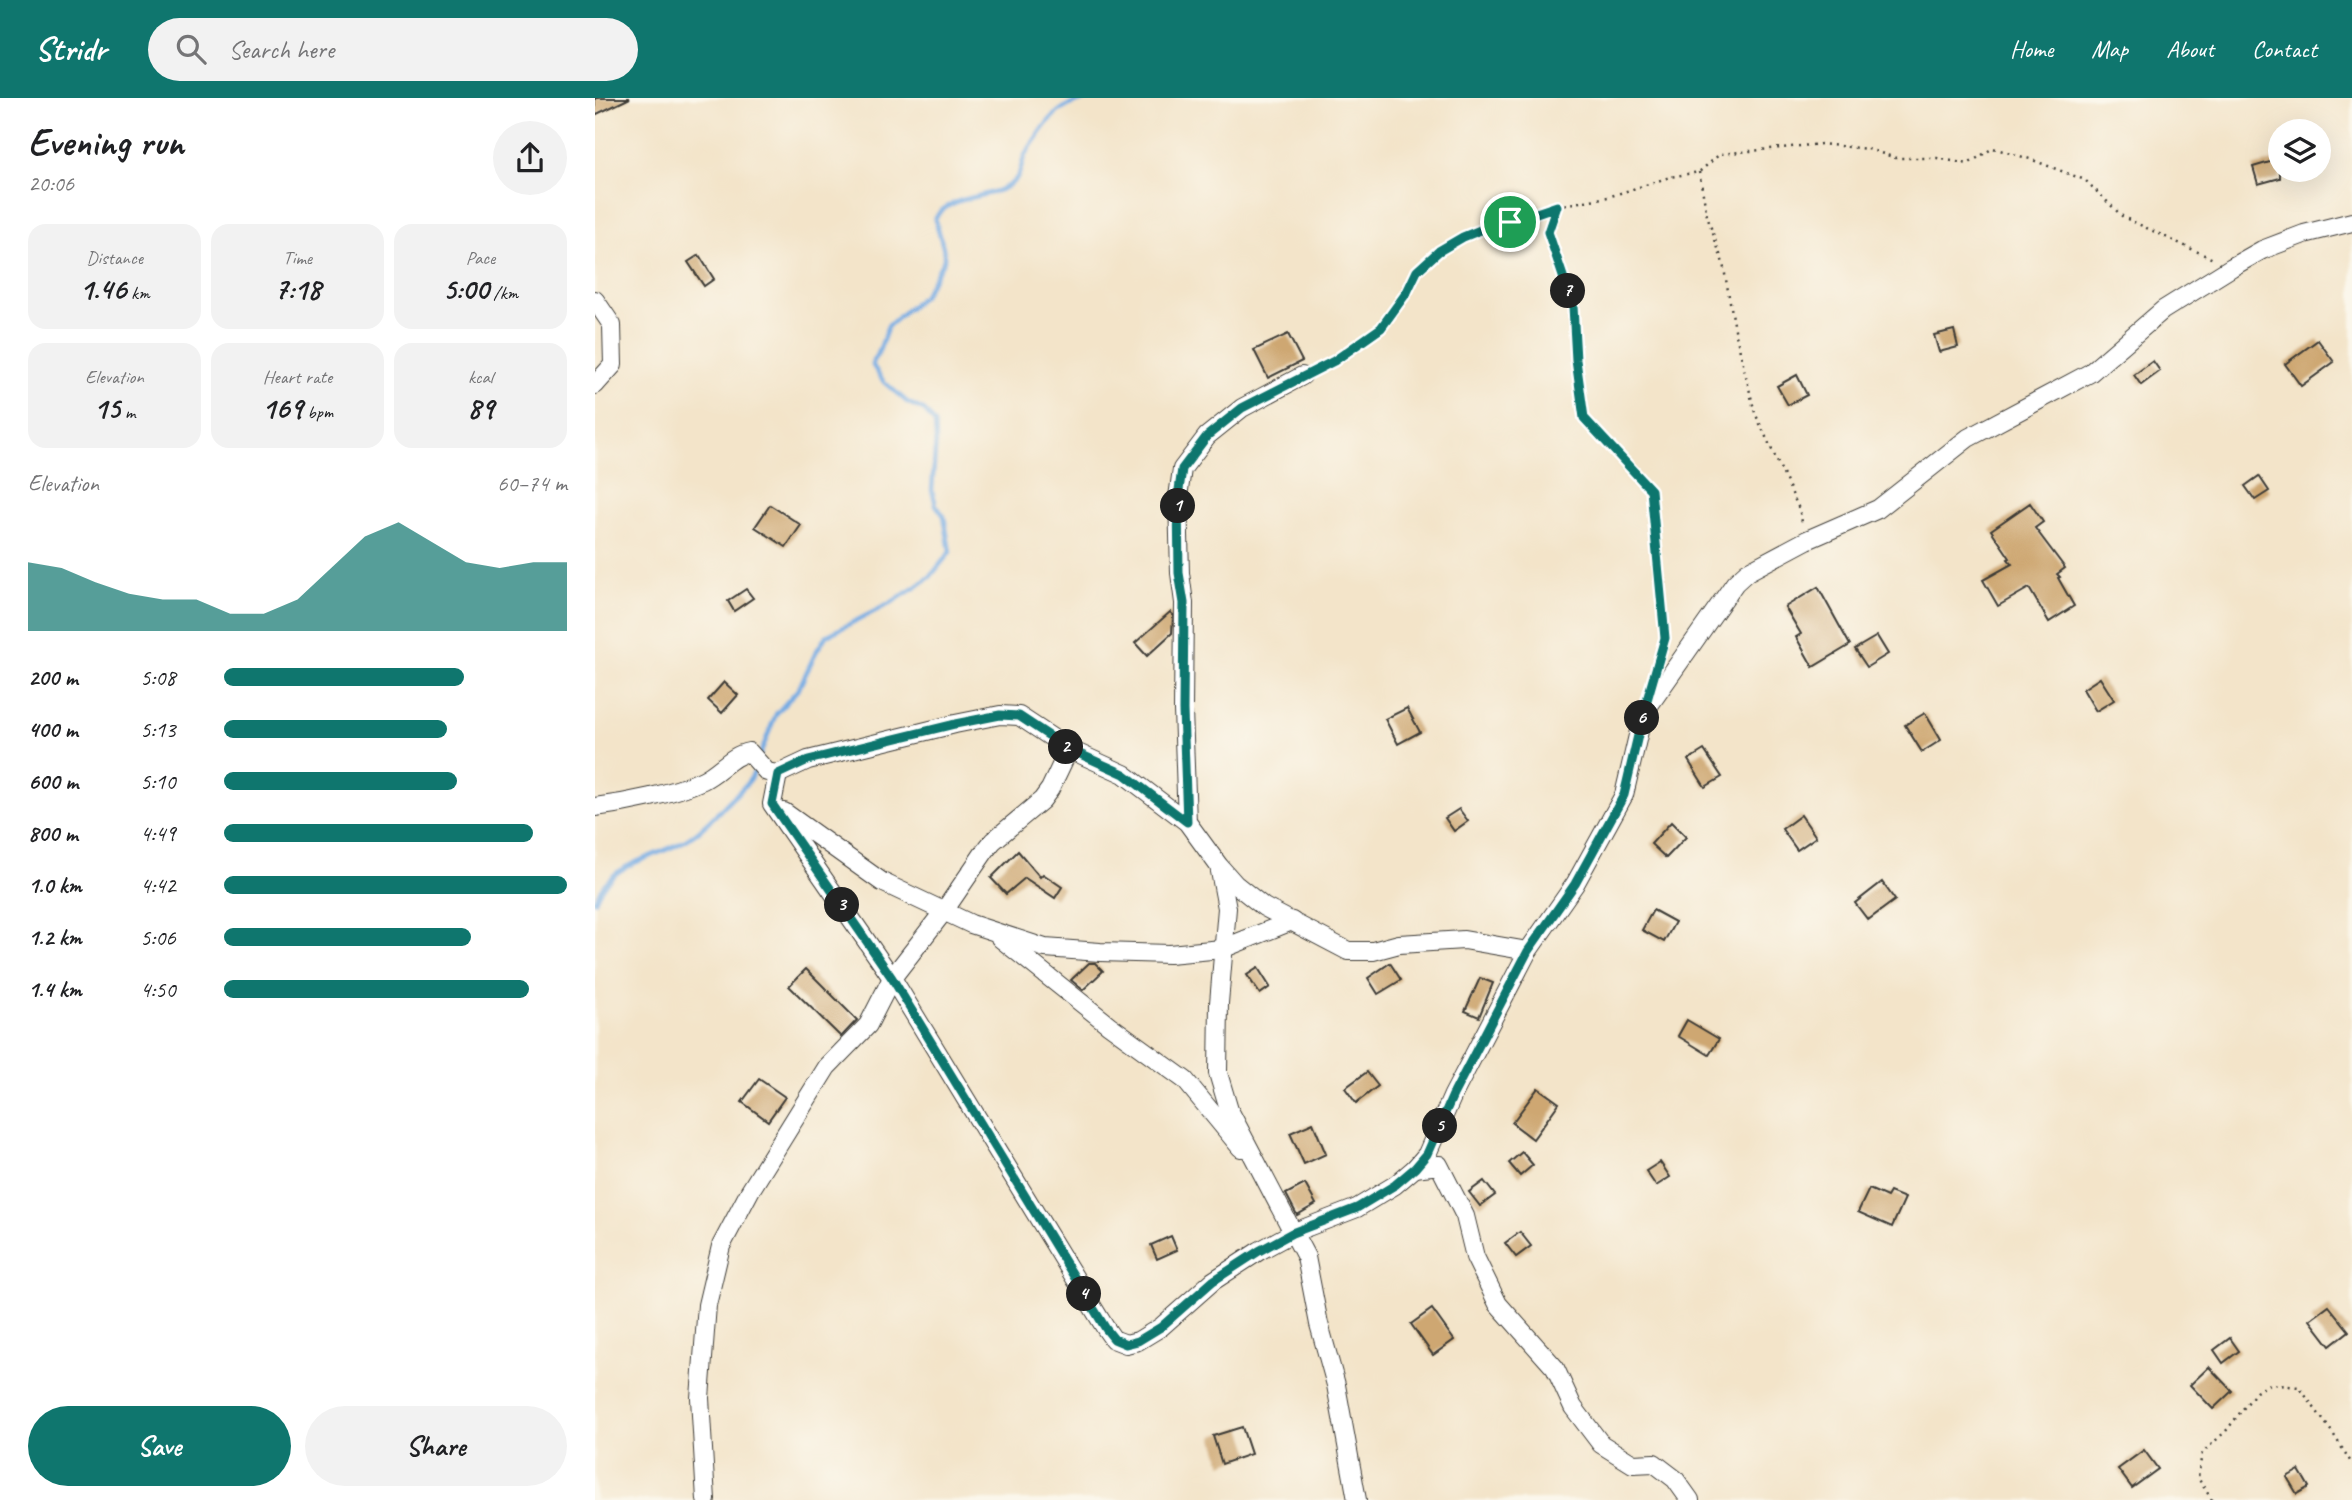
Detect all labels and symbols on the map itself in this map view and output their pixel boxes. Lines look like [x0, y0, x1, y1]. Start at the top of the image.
pin [1480, 192, 1540, 252]
pin: 7 [1551, 274, 1585, 308]
pin: 1 [1161, 488, 1195, 524]
pin: 6 [1625, 700, 1659, 736]
pin: 2 [1049, 730, 1084, 764]
pin: 3 [825, 888, 859, 922]
pin: 5 [1423, 1108, 1457, 1144]
pin: 4 [1067, 1276, 1101, 1312]

